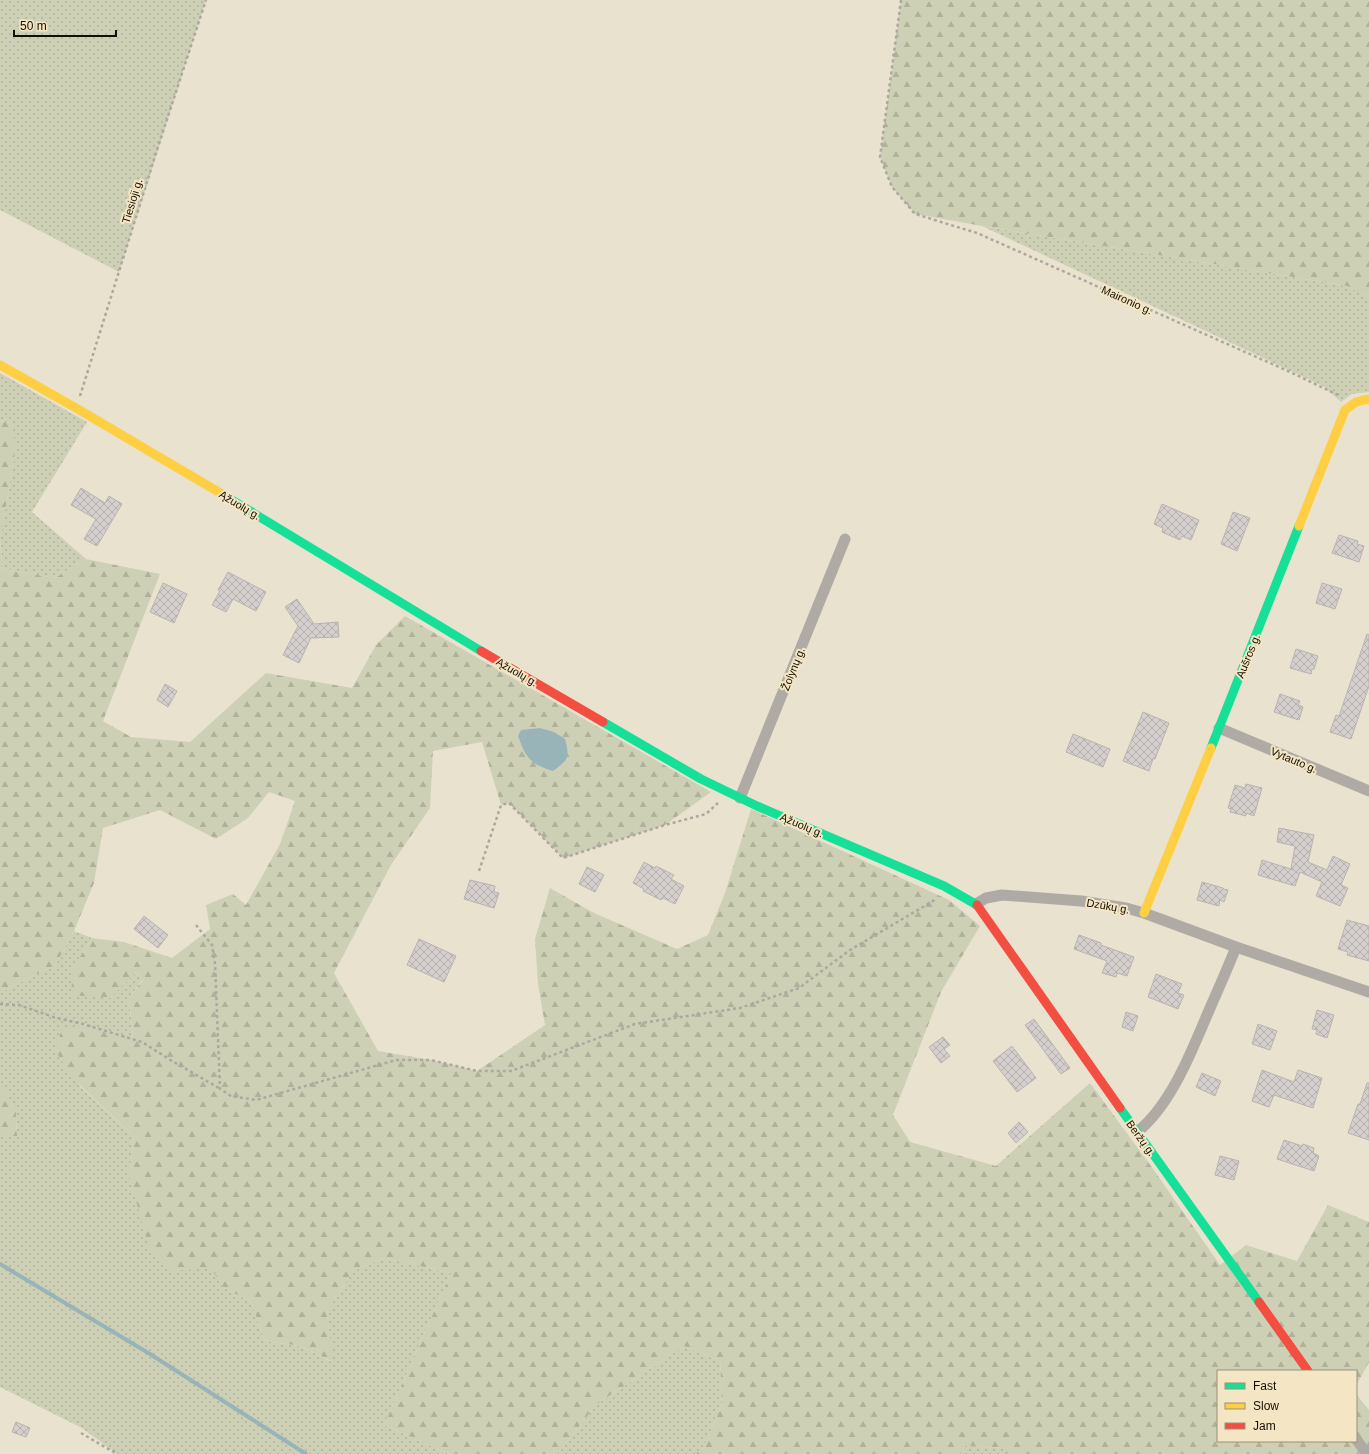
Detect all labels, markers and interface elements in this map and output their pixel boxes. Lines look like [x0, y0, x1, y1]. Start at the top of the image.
scale bar [14, 12, 116, 38]
text: 50 m [20, 19, 47, 33]
street label: Tiesioji g. [120, 177, 144, 225]
street label: Maironio g. [1100, 283, 1154, 317]
street label: Ąžuolų g. [217, 488, 263, 522]
street label: Aušros g. [1234, 632, 1262, 680]
street label: Žolynų g. [779, 646, 807, 692]
street label: Ąžuolų g. [494, 655, 540, 689]
street label: Vytauto g. [1269, 745, 1319, 775]
street label: Ąžuolų g. [779, 811, 825, 839]
street label: Dzūkų g. [1086, 896, 1130, 916]
street label: Beržų g. [1124, 1118, 1158, 1158]
legend [1217, 1370, 1357, 1442]
text: Fast [1253, 1379, 1277, 1393]
text: Slow [1253, 1399, 1279, 1413]
text: Jam [1253, 1419, 1276, 1433]

